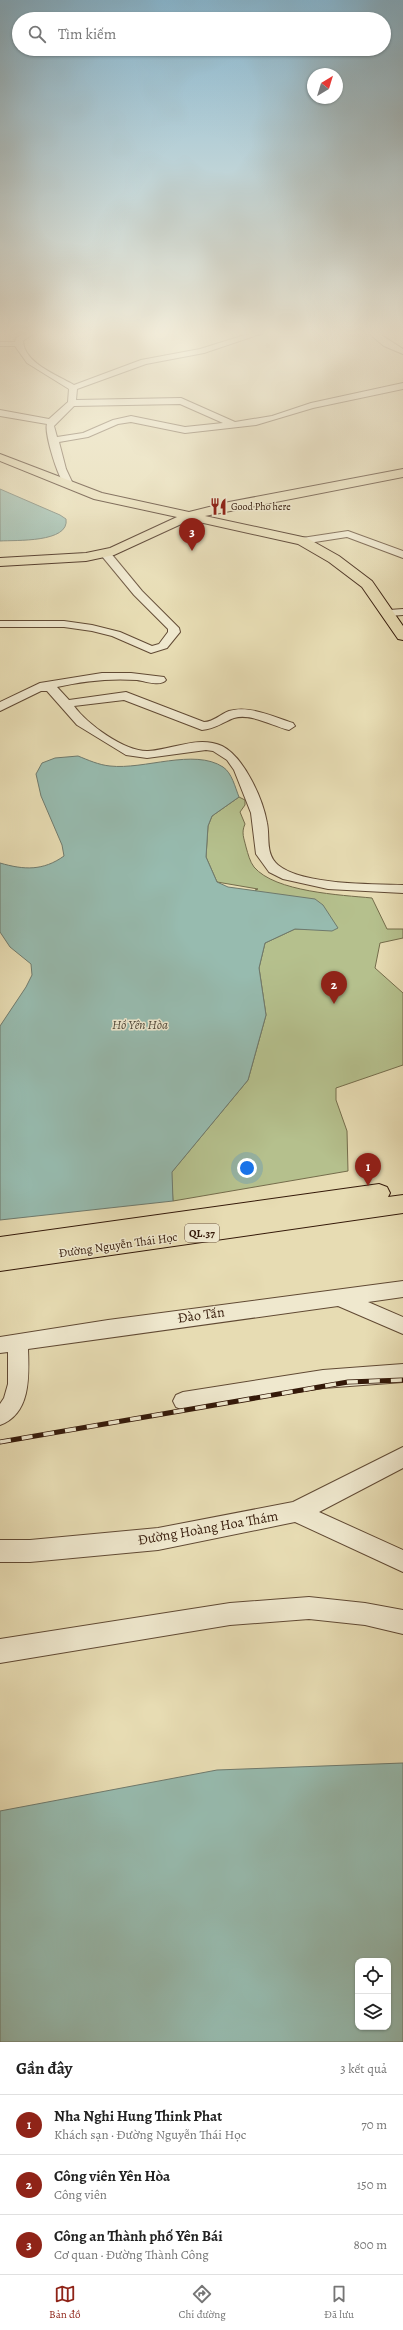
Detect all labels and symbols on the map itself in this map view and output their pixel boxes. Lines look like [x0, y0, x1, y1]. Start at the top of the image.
north arrow [307, 68, 343, 104]
restaurant icon: Good Pho here [208, 496, 228, 516]
place label: Good Pho here [231, 500, 291, 513]
pin: 3 [179, 518, 205, 551]
pin: 2 [321, 971, 347, 1004]
water label: Hồ Yên Hòa [112, 1016, 168, 1033]
pin: 1 [355, 1153, 381, 1186]
your location [237, 1158, 257, 1178]
road number: QL.37 [185, 1224, 219, 1242]
street label: Đường Nguyễn Thái Học [58, 1229, 178, 1261]
street label: Đào Tấn [176, 1302, 226, 1328]
street label: Đường Hoàng Hoa Thám [136, 1506, 280, 1550]

